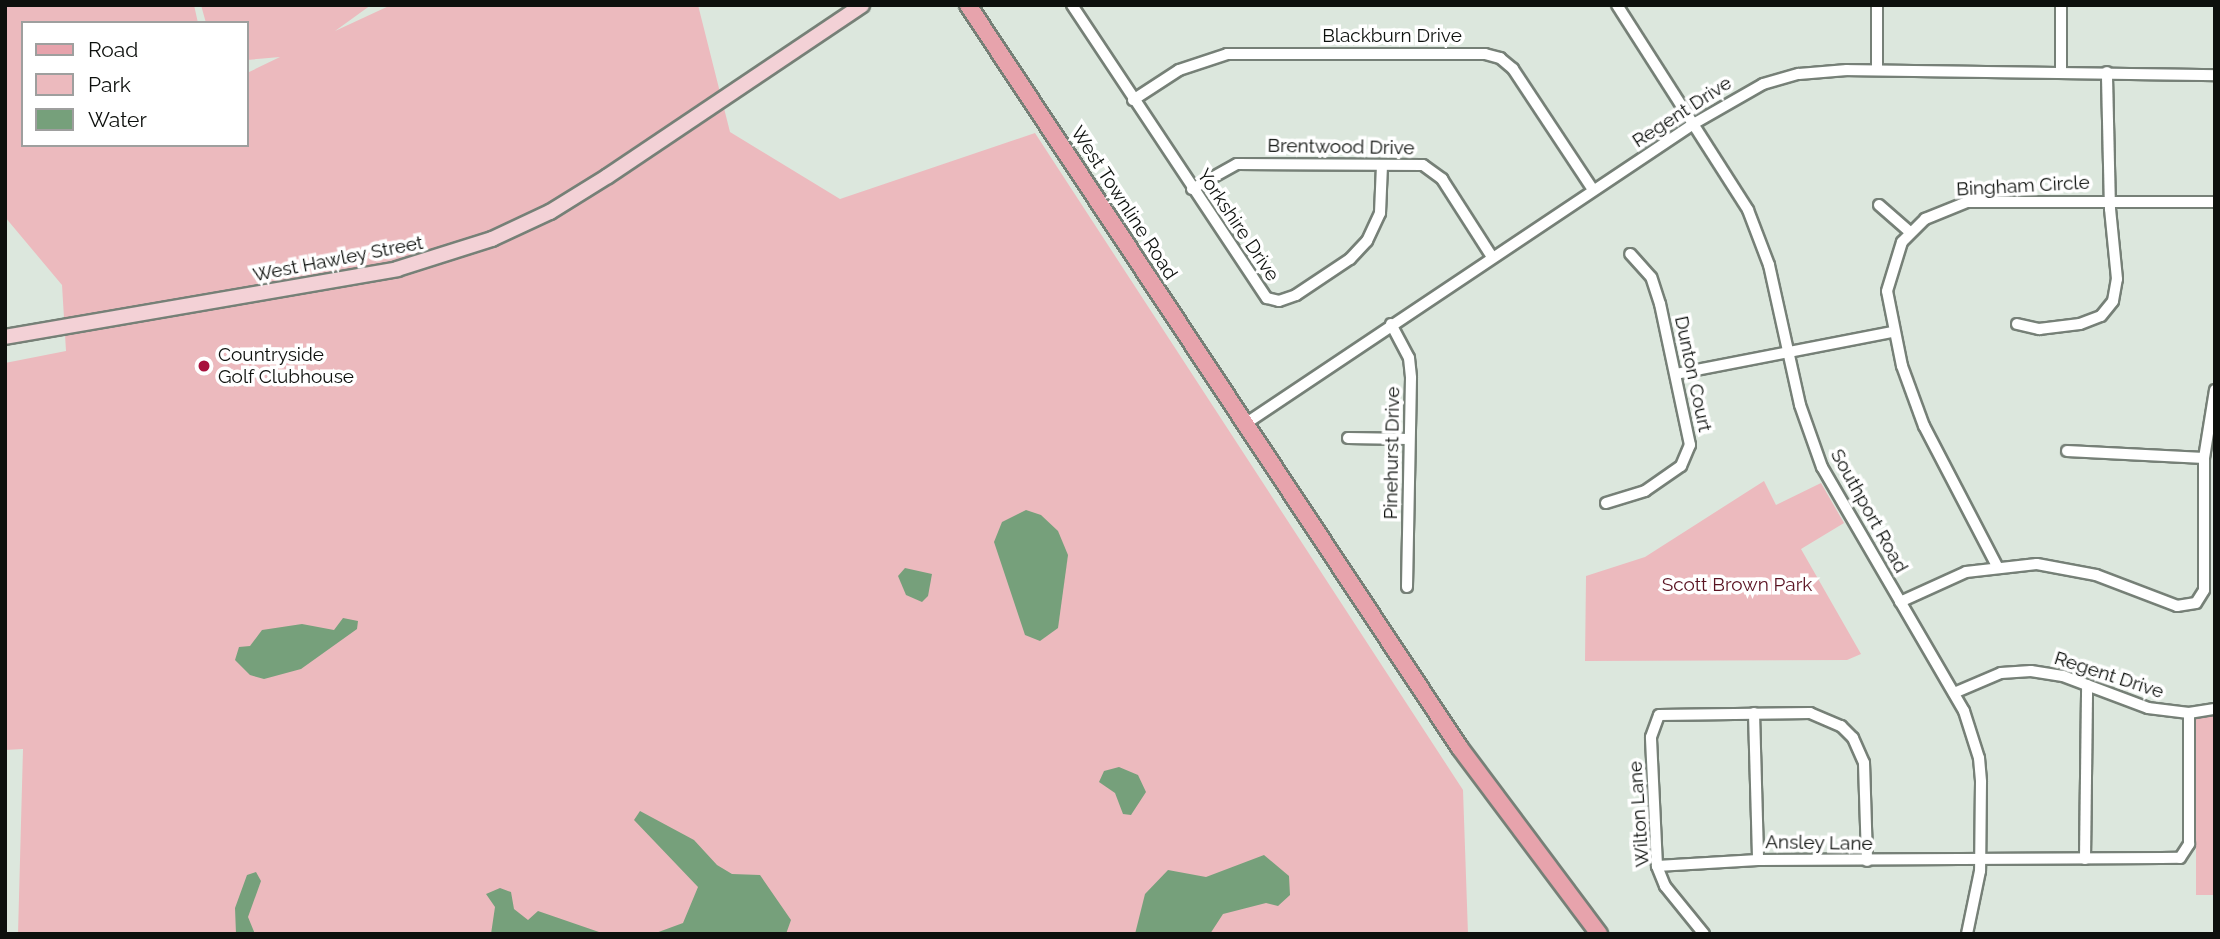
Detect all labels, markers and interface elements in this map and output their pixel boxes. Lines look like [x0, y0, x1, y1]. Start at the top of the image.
legend [21, 21, 248, 147]
street label: Blackburn Drive [1322, 25, 1462, 47]
text: Road [88, 37, 138, 62]
street label: Regent Drive [1628, 71, 1736, 153]
text: Park [88, 72, 131, 97]
text: Water [88, 107, 147, 132]
street label: West Townline Road [1066, 122, 1182, 284]
street label: Brentwood Drive [1267, 134, 1415, 160]
street label: Yorkshire Drive [1192, 164, 1284, 286]
street label: Bingham Circle [1956, 171, 2090, 201]
street label: West Hawley Street [251, 231, 425, 287]
street label: Dunton Court [1670, 314, 1716, 434]
place label: Countryside Golf Clubhouse [218, 344, 354, 388]
marker: Countryside Golf Clubhouse [196, 358, 212, 374]
street label: Pinehurst Drive [1379, 386, 1405, 520]
street label: Southport Road [1826, 445, 1912, 577]
park label: Scott Brown Park [1662, 574, 1812, 596]
street label: Regent Drive [2051, 647, 2167, 703]
street label: Wilton Lane [1624, 760, 1654, 868]
street label: Ansley Lane [1765, 831, 1873, 855]

